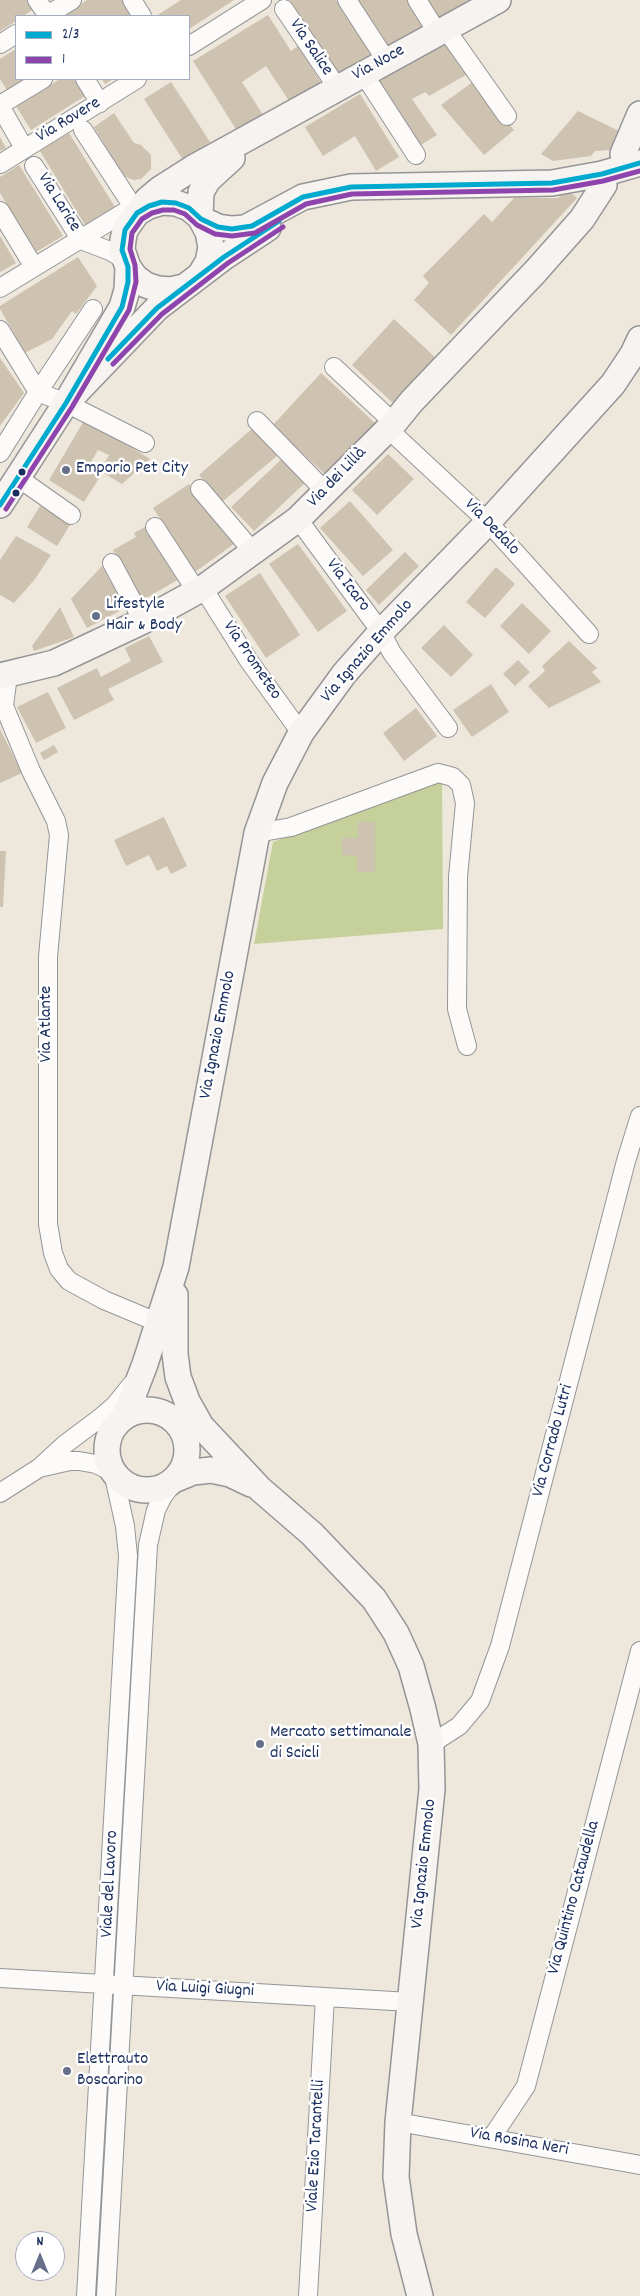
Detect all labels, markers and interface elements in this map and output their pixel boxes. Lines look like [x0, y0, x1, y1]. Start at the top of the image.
legend [15, 15, 190, 80]
street label: Via Salice [283, 16, 337, 80]
text: 2/3 [62, 24, 80, 46]
street label: Via Noce [349, 41, 409, 87]
text: 1 [62, 49, 65, 71]
street label: Via Rovere [33, 93, 105, 149]
street label: Via Larice [32, 170, 84, 236]
street label: Via dei Lillà [304, 443, 372, 513]
place label: Emporio Pet City [76, 459, 188, 481]
marker: Emporio Pet City [60, 464, 72, 476]
unlabelled marker [17, 467, 27, 477]
unlabelled marker [11, 488, 21, 498]
street label: Via Dedalo [459, 495, 523, 561]
street label: Via Icaro [320, 555, 374, 617]
place label: Lifestyle Hair & Body [106, 595, 182, 638]
street label: Via Ignazio Emmolo [317, 596, 419, 708]
marker: Lifestyle Hair & Body [90, 610, 102, 622]
street label: Via Prometeo [217, 618, 285, 704]
street label: Via Ignazio Emmolo [196, 969, 242, 1101]
street label: Via Atlante [37, 986, 59, 1062]
street label: Via Corrado Lutri [529, 1382, 579, 1500]
place label: Mercato settimanale di Scicli [270, 1723, 411, 1766]
marker: Mercato settimanale di Scicli [254, 1738, 266, 1750]
street label: Via Ignazio Emmolo [407, 1798, 443, 1930]
street label: Via Quintino Cataudella [544, 1819, 606, 1977]
street label: Viale del Lavoro [97, 1830, 125, 1938]
street label: Via Luigi Giugni [156, 1977, 254, 2003]
place label: Elettrauto Boscarino [77, 2050, 148, 2092]
marker: Elettrauto Boscarino [61, 2065, 73, 2077]
street label: Viale Ezio Tarantelli [303, 2079, 331, 2213]
street label: Via Rosina Neri [468, 2124, 570, 2162]
north arrow [15, 2231, 65, 2281]
text: N [37, 2232, 43, 2252]

